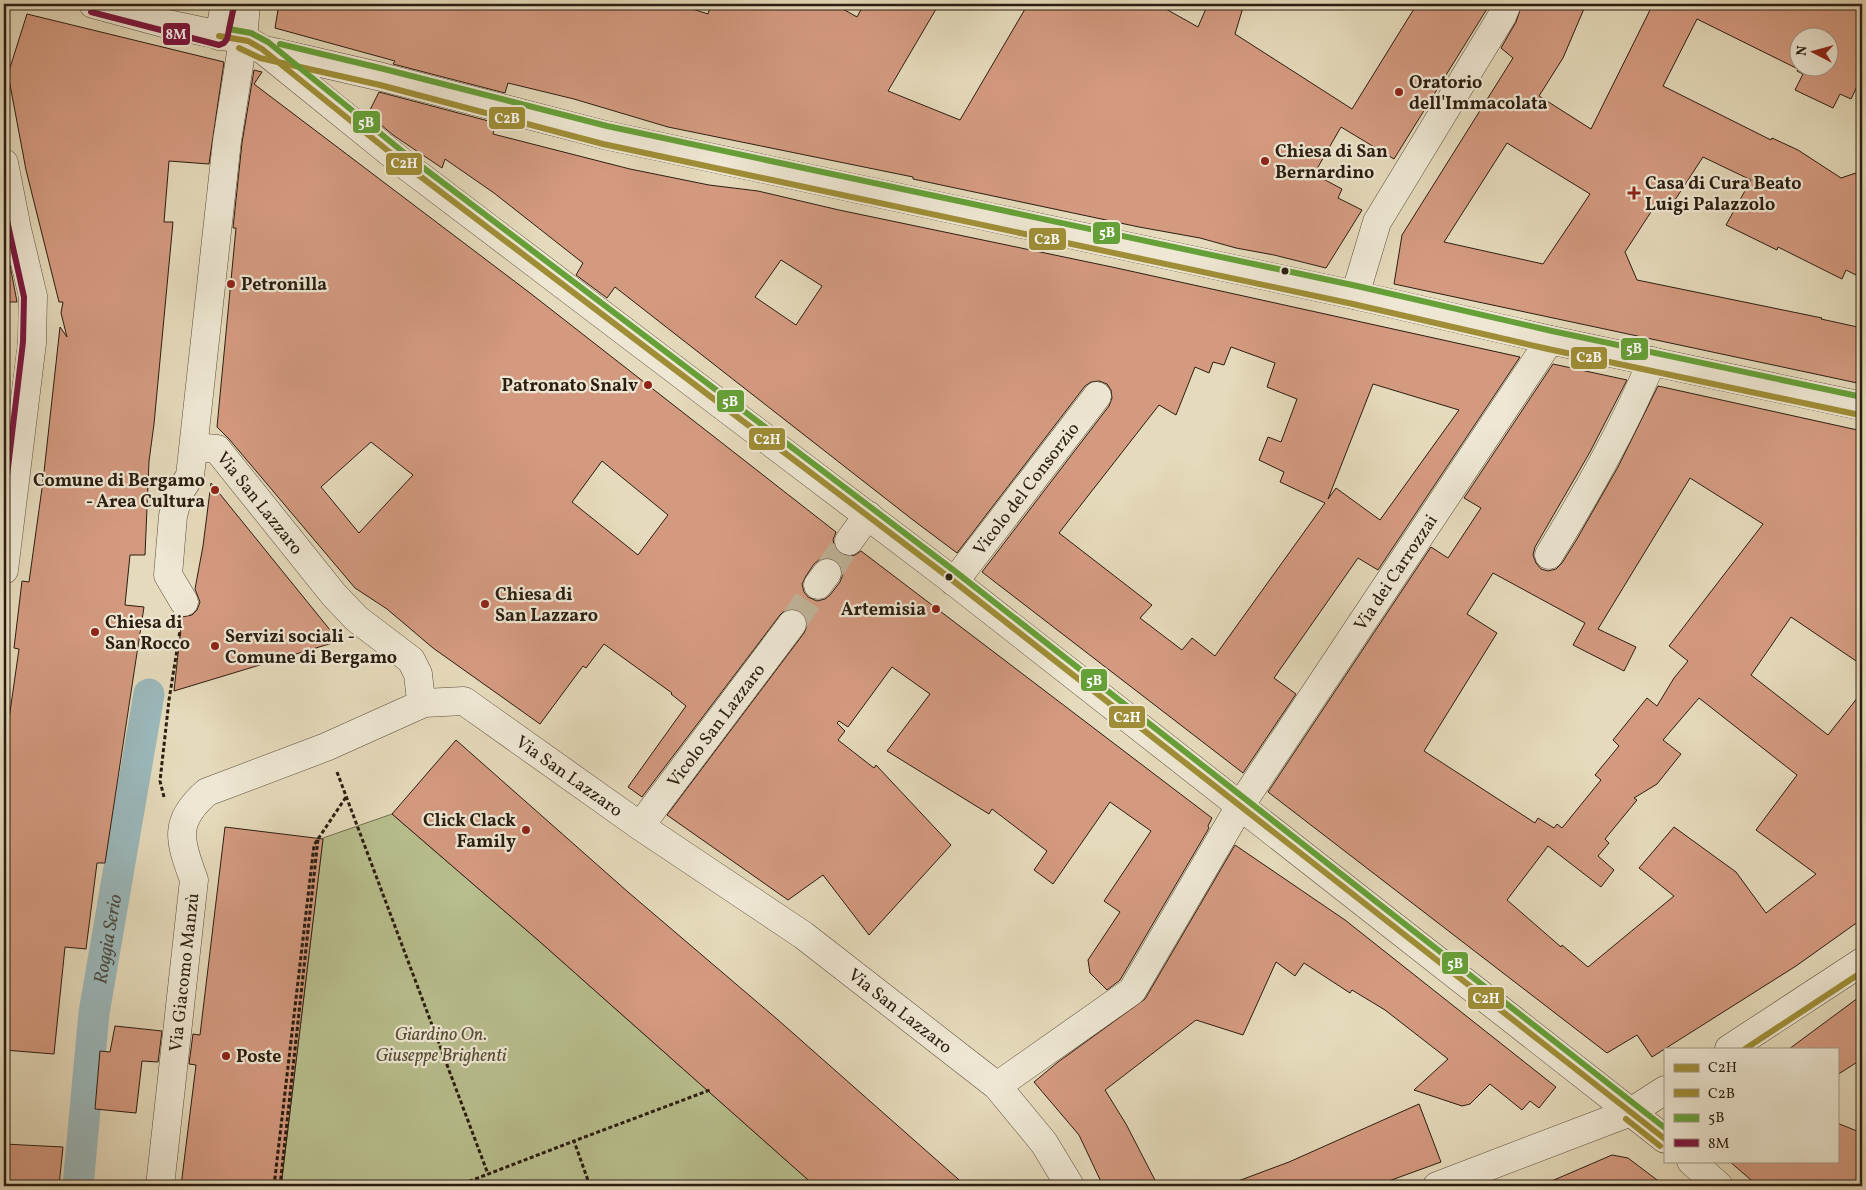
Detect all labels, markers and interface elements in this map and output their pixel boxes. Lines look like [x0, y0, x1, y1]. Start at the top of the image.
line badge: 8M [162, 22, 191, 46]
text: 8M [165, 26, 187, 45]
north arrow [1788, 28, 1838, 78]
text: N [1793, 45, 1813, 57]
place label: Oratorio dell'Immacolata [1409, 71, 1548, 117]
marker: Oratorio dell'Immacolata [1393, 86, 1405, 98]
line badge: C2B [488, 106, 526, 130]
line badge: 5B [352, 110, 381, 134]
text: C2B [494, 110, 520, 129]
text: 5B [358, 114, 374, 133]
place label: Chiesa di San Bernardino [1275, 140, 1388, 186]
line badge: C2H [385, 152, 423, 176]
text: C2H [390, 155, 418, 174]
marker: Chiesa di San Bernardino [1259, 155, 1271, 167]
place label: Casa di Cura Beato Luigi Palazzolo [1645, 172, 1801, 218]
marker: Casa di Cura Beato Luigi Palazzolo [1627, 186, 1641, 200]
line badge: 5B [1092, 221, 1121, 245]
text: 5B [1099, 224, 1115, 243]
line badge: C2B [1028, 227, 1067, 251]
text: C2B [1034, 231, 1060, 250]
unlabelled marker [1280, 266, 1290, 276]
place label: Petronilla [241, 273, 327, 298]
marker: Petronilla [225, 278, 237, 290]
line badge: 5B [1620, 337, 1649, 361]
text: 5B [1626, 340, 1642, 359]
line badge: C2B [1570, 346, 1608, 370]
text: C2B [1576, 349, 1602, 368]
place label: Patronato Snalv [501, 374, 638, 399]
marker: Patronato Snalv [642, 379, 654, 391]
line badge: 5B [716, 389, 745, 413]
text: 5B [722, 393, 738, 412]
street label: Vicolo del Consorzio [968, 418, 1086, 561]
line badge: C2H [748, 427, 786, 451]
text: C2H [753, 431, 781, 450]
street label: Via San Lazzaro [210, 447, 308, 561]
place label: Comune di Bergamo - Area Cultura [33, 469, 205, 515]
marker: Comune di Bergamo - Area Cultura [209, 484, 221, 496]
street label: Via dei Carrozzai [1349, 510, 1445, 636]
unlabelled marker [944, 572, 954, 582]
place label: Chiesa di San Lazzaro [495, 583, 598, 629]
marker: Chiesa di San Lazzaro [479, 598, 491, 610]
place label: Artemisia [841, 598, 926, 623]
marker: Artemisia [930, 603, 942, 615]
place label: Chiesa di San Rocco [105, 611, 190, 657]
place label: Servizi sociali - Comune di Bergamo [225, 625, 397, 671]
marker: Chiesa di San Rocco [89, 626, 101, 638]
marker: Servizi sociali - Comune di Bergamo [209, 640, 221, 652]
street label: Vicolo San Lazzaro [662, 659, 772, 793]
line badge: 5B [1080, 668, 1108, 692]
text: 5B [1086, 672, 1102, 691]
line badge: C2H [1108, 705, 1146, 729]
text: C2H [1113, 709, 1141, 728]
street label: Via San Lazzaro [510, 730, 627, 824]
place label: Click Clack Family [423, 809, 516, 855]
marker: Click Clack Family [520, 824, 532, 836]
water label: Roggia Serio [88, 892, 129, 986]
street label: Via Giacomo Manzù [164, 892, 206, 1053]
line badge: 5B [1441, 951, 1469, 975]
text: 5B [1447, 955, 1463, 974]
street label: Via San Lazzaro [842, 963, 957, 1060]
line badge: C2H [1467, 986, 1505, 1010]
text: C2H [1472, 990, 1500, 1009]
park label: Giardino On. Giuseppe Brighenti [376, 1023, 507, 1069]
place label: Poste [236, 1045, 281, 1070]
legend [1664, 1048, 1838, 1162]
marker: Poste [220, 1050, 232, 1062]
text: C2H [1708, 1058, 1737, 1079]
text: C2B [1708, 1084, 1735, 1105]
text: 5B [1708, 1108, 1725, 1129]
text: 8M [1708, 1134, 1730, 1155]

